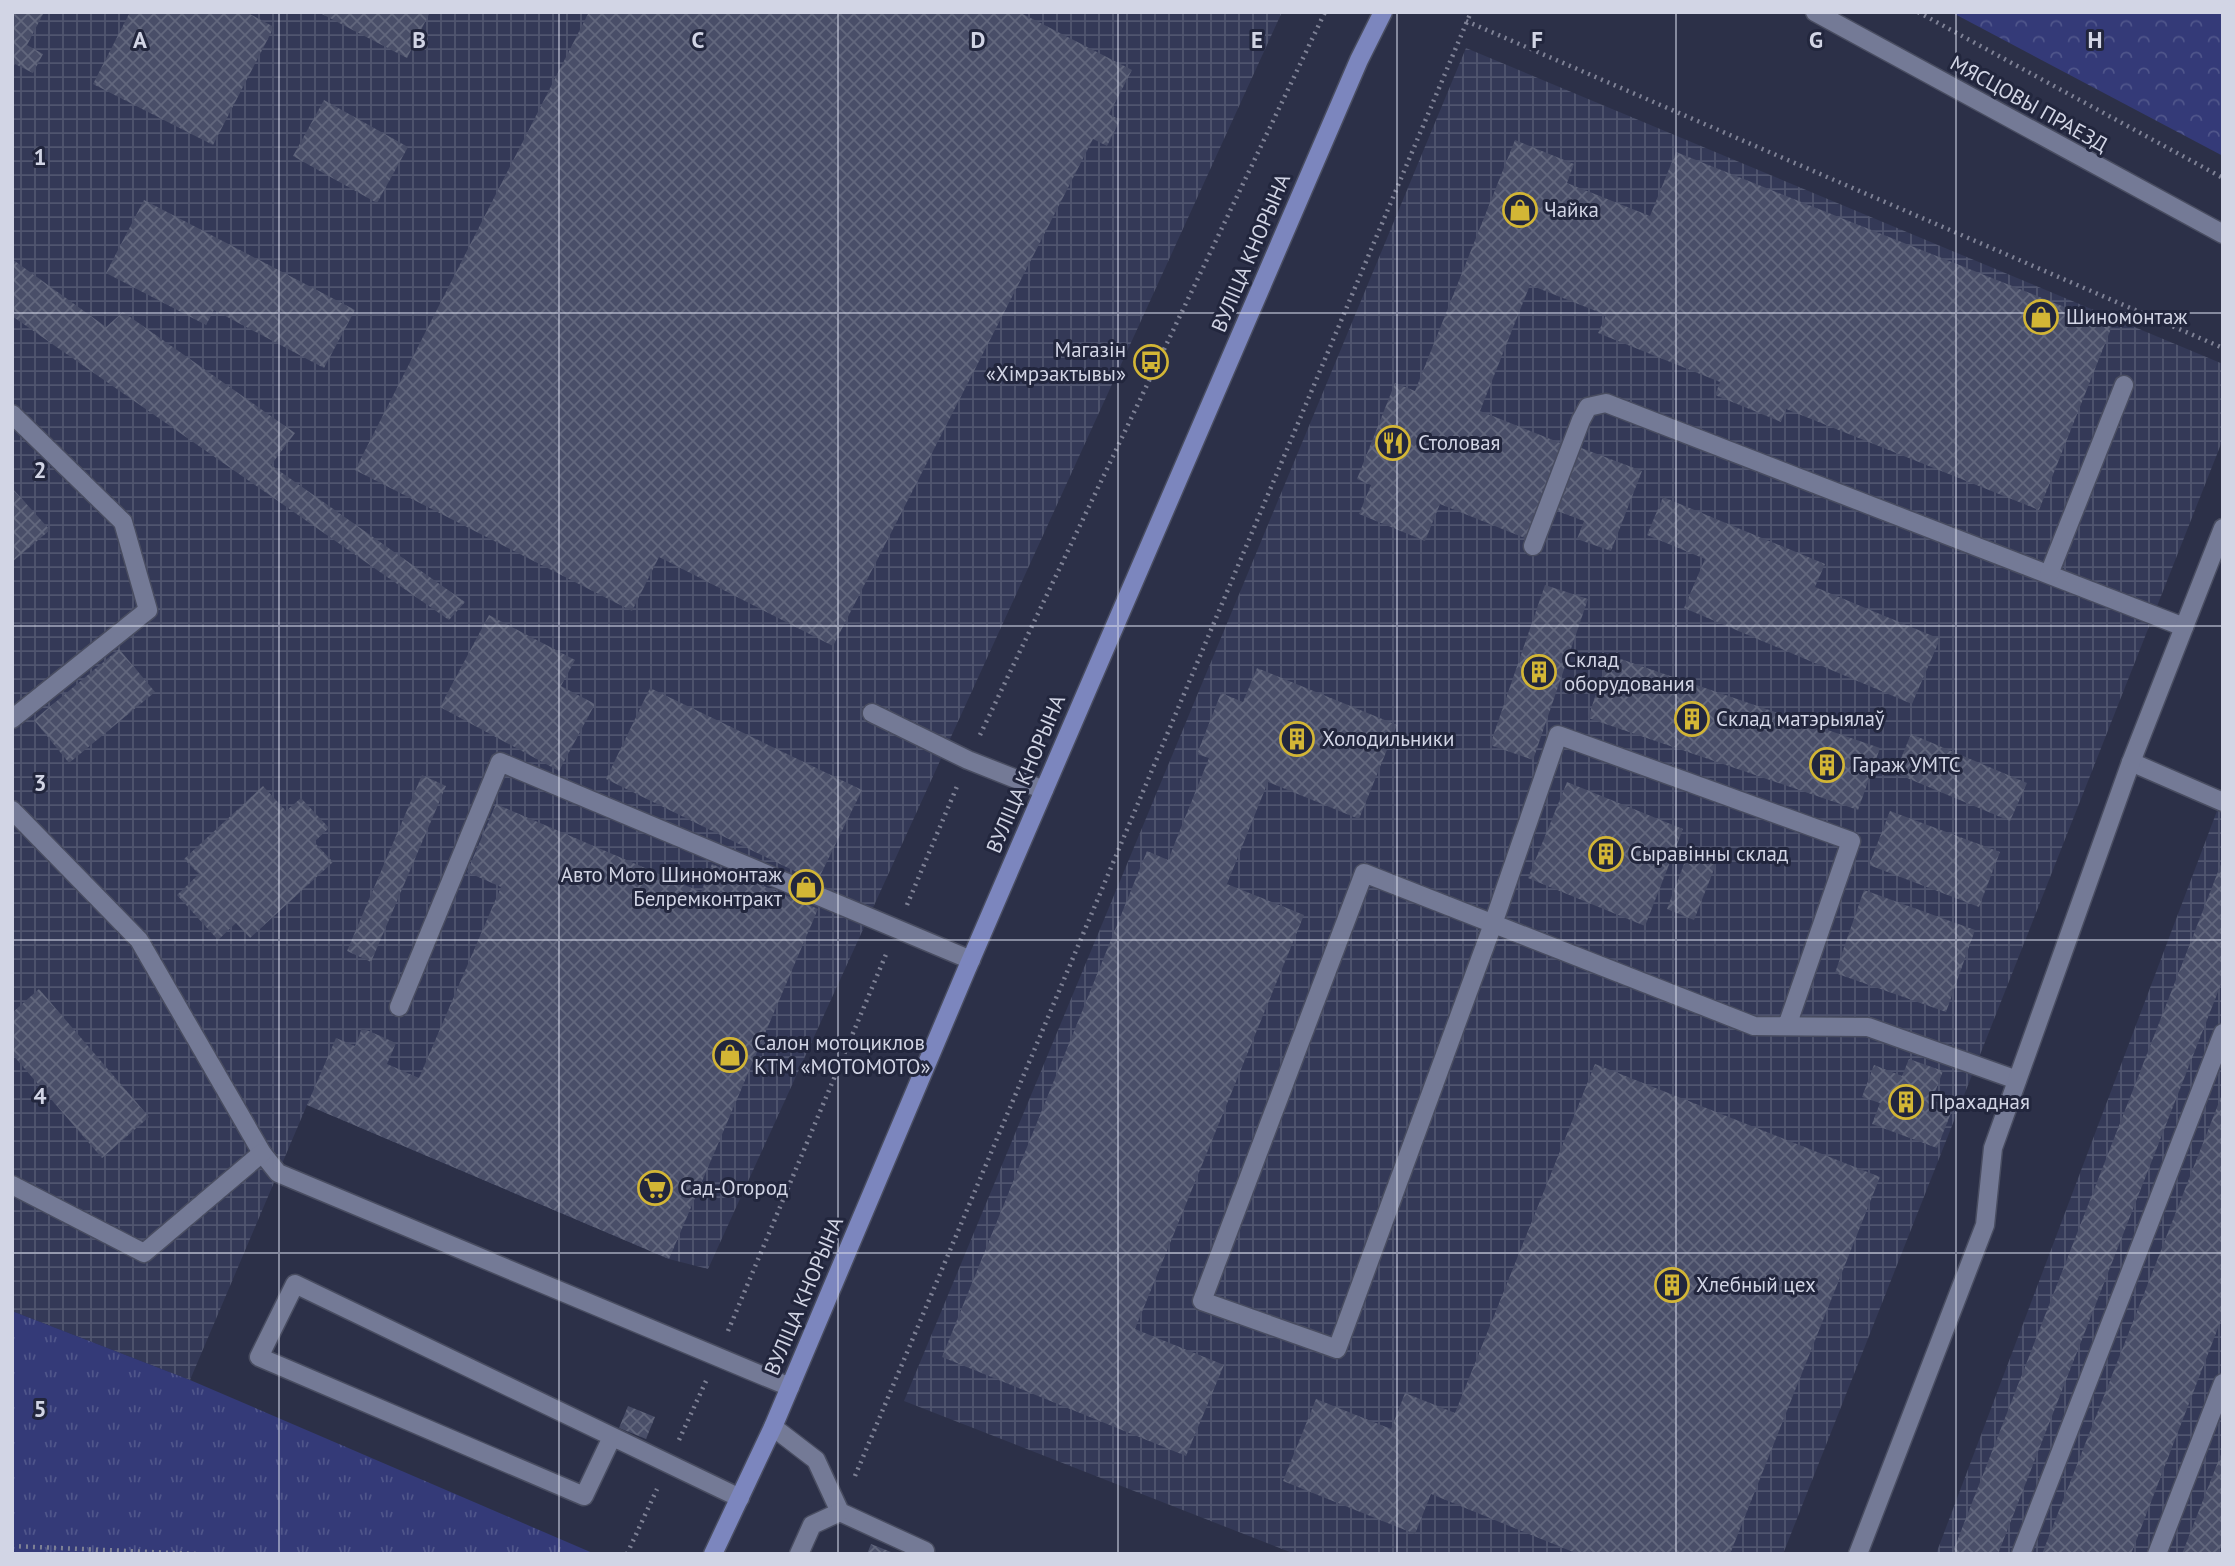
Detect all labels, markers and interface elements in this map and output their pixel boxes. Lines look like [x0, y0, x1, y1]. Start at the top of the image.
text: A [133, 25, 147, 54]
text: B [412, 25, 426, 54]
text: C [692, 25, 705, 54]
text: D [971, 25, 985, 54]
text: E [1251, 25, 1263, 54]
text: F [1531, 25, 1543, 54]
text: G [1809, 25, 1823, 54]
text: H [2088, 25, 2102, 54]
street label: МЯСЦОВЫ ПРАЕЗД [1946, 49, 2113, 158]
text: 1 [33, 142, 47, 171]
street label: ВУЛІЦА КНОРЫНА [1205, 169, 1296, 336]
shop icon: Чайка [1501, 191, 1539, 229]
place label: Чайка [1544, 196, 1599, 223]
shop icon: Шиномонтаж [2022, 298, 2060, 336]
place label: Шиномонтаж [2066, 303, 2187, 330]
place label: Магазін «Хімрэактывы» [986, 336, 1126, 387]
bus stop icon: Магазін «Хімрэактывы» [1132, 343, 1170, 381]
restaurant icon: Столовая [1374, 424, 1412, 462]
place label: Столовая [1418, 429, 1501, 456]
text: 2 [33, 455, 47, 484]
place label: Склад оборудования [1564, 646, 1695, 697]
building icon: Склад оборудования [1520, 653, 1558, 691]
street label: ВУЛІЦА КНОРЫНА [980, 690, 1071, 857]
building icon: Склад матэрыялаў [1673, 700, 1711, 738]
place label: Склад матэрыялаў [1716, 705, 1885, 732]
building icon: Холодильники [1278, 720, 1316, 758]
place label: Холодильники [1322, 725, 1454, 752]
building icon: Гараж УМТС [1808, 746, 1846, 784]
place label: Гараж УМТС [1852, 751, 1961, 778]
text: 3 [33, 768, 47, 797]
building icon: Сыравінны склад [1587, 835, 1625, 873]
place label: Сыравінны склад [1630, 840, 1788, 867]
place label: Авто Мото Шиномонтаж Белремконтракт [561, 861, 783, 912]
shop icon: Авто Мото Шиномонтаж Белремконтракт [787, 868, 825, 906]
place label: Салон мотоциклов КТМ «МОТОМОТО» [754, 1029, 931, 1080]
shop icon: Салон мотоциклов КТМ «МОТОМОТО» [711, 1036, 749, 1074]
text: 4 [33, 1081, 47, 1110]
building icon: Прахадная [1887, 1083, 1925, 1121]
place label: Прахадная [1930, 1088, 2030, 1115]
supermarket icon: Сад-Огород [636, 1169, 674, 1207]
place label: Сад-Огород [680, 1174, 788, 1201]
street label: ВУЛІЦА КНОРЫНА [758, 1212, 849, 1379]
building icon: Хлебный цех [1653, 1266, 1691, 1304]
place label: Хлебный цех [1696, 1271, 1816, 1298]
text: 5 [33, 1394, 47, 1423]

